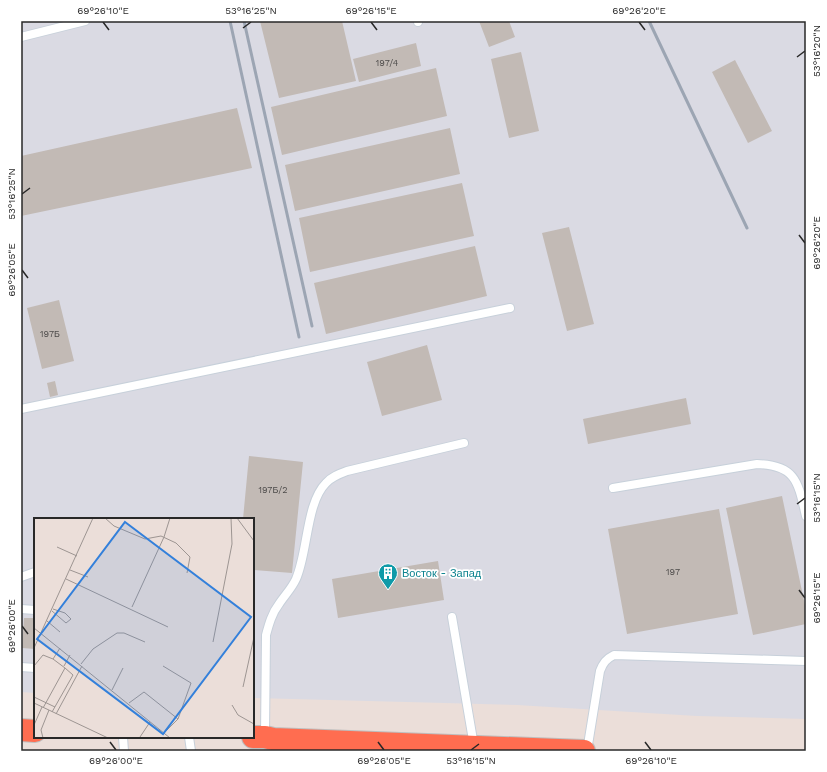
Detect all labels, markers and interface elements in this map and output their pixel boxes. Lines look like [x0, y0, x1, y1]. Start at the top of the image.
text: 69°26'10"E [77, 5, 129, 16]
text: 53°16'25"N [225, 5, 277, 16]
text: 69°26'15"E [345, 5, 397, 16]
text: 69°26'20"E [612, 5, 666, 16]
text: 53°16'20"N [811, 25, 822, 77]
house number: 197/4 [376, 58, 399, 68]
text: 53°16'25"N [6, 168, 17, 220]
text: 69°26'20"E [811, 216, 822, 270]
text: 69°26'05"E [6, 243, 17, 297]
house number: 197Б [40, 329, 60, 339]
text: 53°16'15"N [811, 473, 822, 523]
house number: 197Б/2 [258, 485, 288, 495]
inset map [34, 518, 254, 738]
building icon: Восток - Запад [377, 562, 399, 590]
place label: Восток - Запад [402, 567, 482, 580]
house number: 197 [666, 567, 680, 577]
text: 69°26'15"E [811, 572, 822, 624]
text: 69°26'00"E [6, 599, 17, 653]
text: 69°26'00"E [89, 755, 143, 766]
text: 69°26'05"E [357, 755, 411, 766]
text: 53°16'15"N [446, 755, 496, 766]
text: 69°26'10"E [625, 755, 677, 766]

